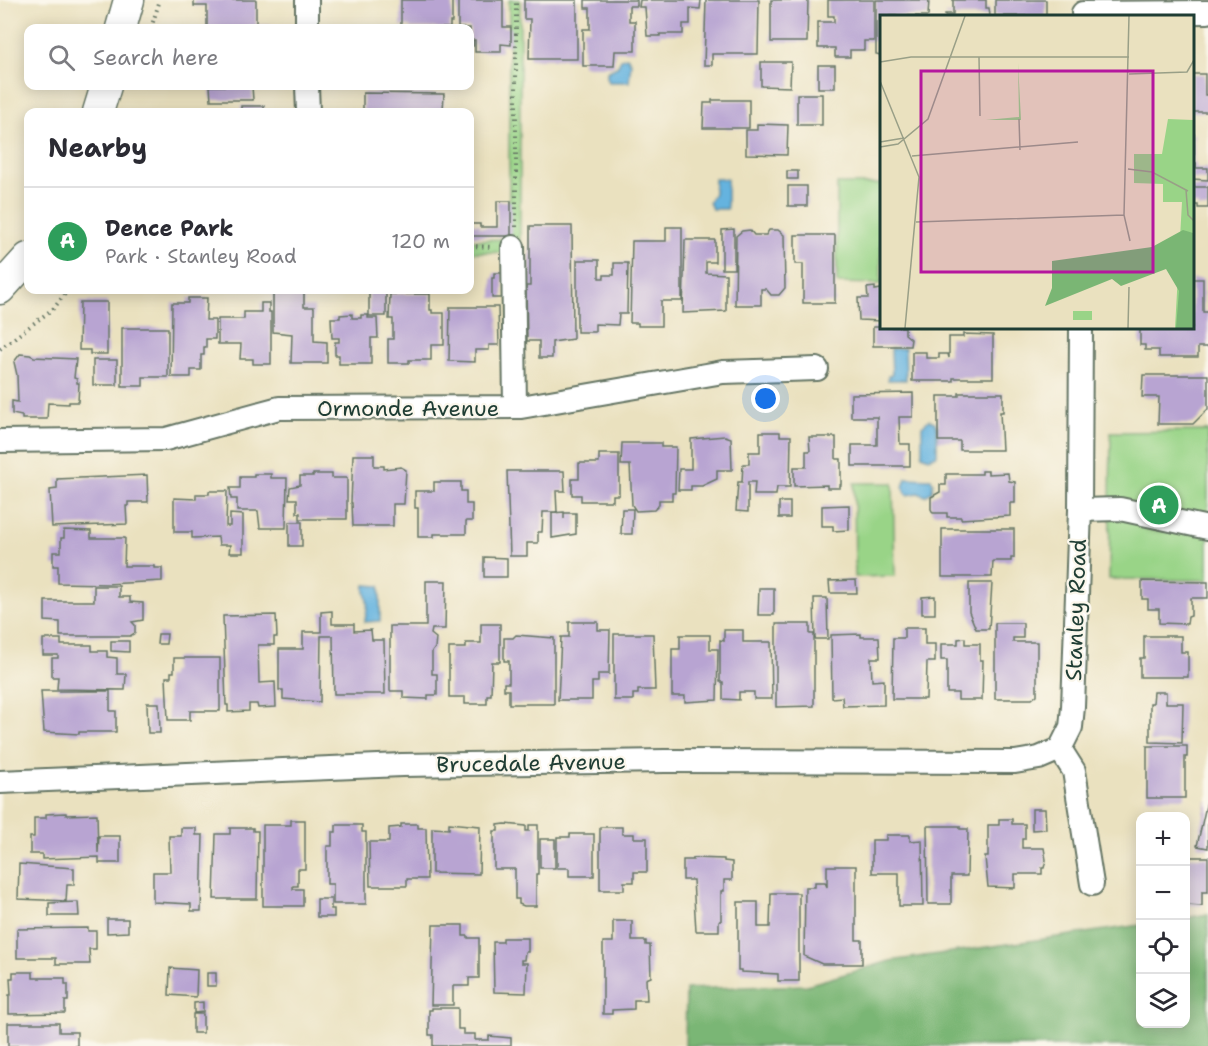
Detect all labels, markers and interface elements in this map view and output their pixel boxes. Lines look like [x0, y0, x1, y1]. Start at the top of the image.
inset map [880, 15, 1193, 328]
search box [24, 24, 474, 90]
icon: search [45, 41, 78, 74]
text: Search here [93, 43, 219, 72]
text: Nearby [48, 130, 147, 165]
text: Dence Park [105, 214, 234, 243]
text: A [60, 228, 75, 254]
text: 120 m [391, 228, 450, 254]
text: Park · Stanley Road [105, 243, 297, 269]
your location [751, 384, 780, 413]
street label: Ormonde Avenue [317, 394, 499, 423]
pin: A [1140, 482, 1178, 528]
street label: Stanley Road [1059, 538, 1093, 682]
street label: Brucedale Avenue [436, 747, 626, 779]
map controls [1136, 812, 1190, 1028]
button: + [1136, 812, 1190, 866]
button: − [1136, 866, 1190, 920]
button: locate [1136, 920, 1190, 974]
button: layers [1136, 974, 1190, 1028]

